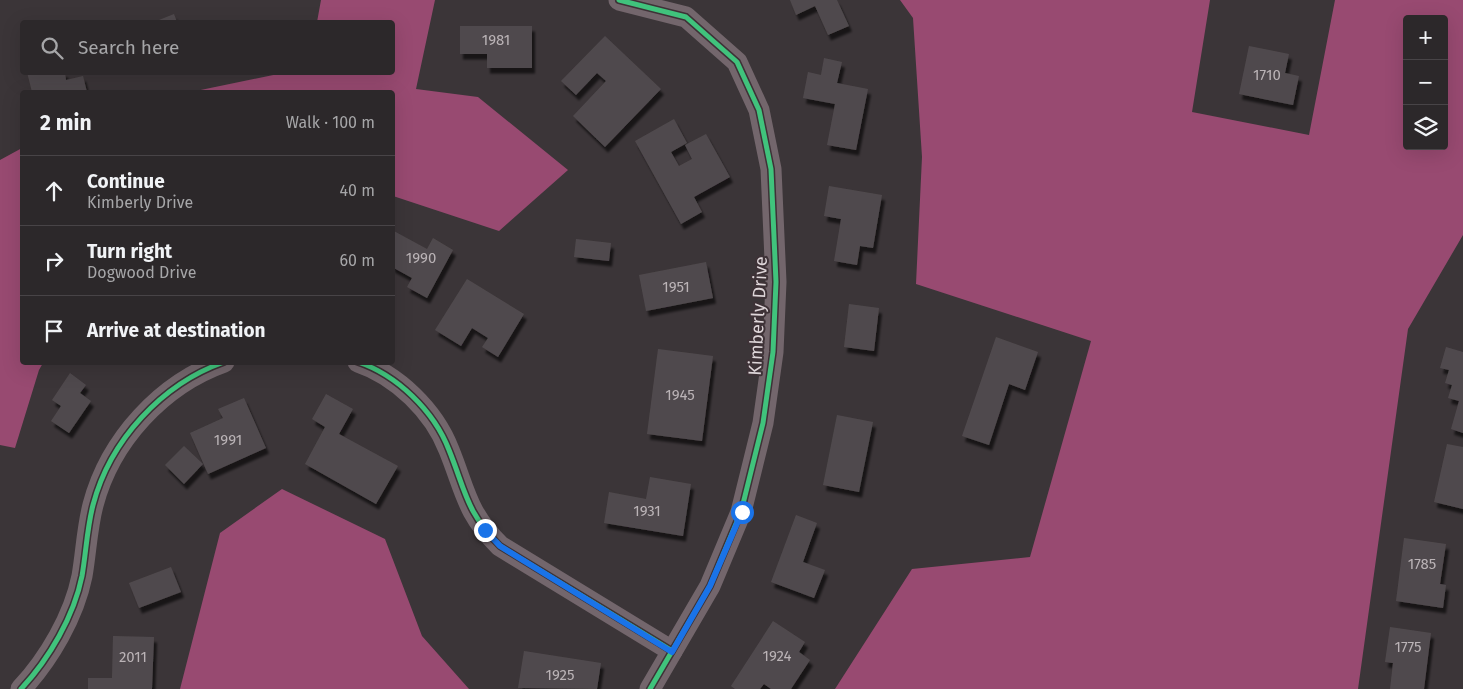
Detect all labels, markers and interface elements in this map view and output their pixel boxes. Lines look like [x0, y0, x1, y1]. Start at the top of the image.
map controls [1403, 15, 1448, 150]
button: + [1403, 15, 1448, 60]
search box [20, 20, 395, 75]
house number: 1981 [482, 31, 510, 49]
icon: search [38, 34, 66, 62]
text: Search here [78, 36, 179, 59]
button: − [1403, 60, 1448, 105]
house number: 1710 [1253, 66, 1281, 84]
button: layers [1403, 105, 1448, 150]
text: 2 min [40, 110, 92, 136]
text: Walk · 100 m [286, 113, 375, 132]
text: Continue [87, 170, 165, 193]
icon: ahead [40, 177, 68, 205]
text: 40 m [340, 181, 375, 200]
text: Kimberly Drive [87, 193, 193, 212]
text: Turn right [87, 240, 172, 263]
icon: right [40, 247, 68, 275]
house number: 1990 [406, 249, 436, 267]
text: 60 m [340, 251, 375, 270]
street label: Kimberly Drive [744, 256, 772, 376]
text: Dogwood Drive [87, 263, 196, 282]
house number: 1951 [662, 278, 690, 296]
icon: arrive [40, 317, 68, 345]
text: Arrive at destination [87, 319, 266, 342]
house number: 1945 [665, 386, 695, 404]
house number: 1991 [214, 431, 242, 449]
route start [731, 501, 754, 524]
house number: 1931 [633, 502, 661, 520]
route end [474, 519, 497, 542]
house number: 1785 [1408, 555, 1436, 573]
house number: 1775 [1394, 638, 1422, 656]
house number: 1924 [762, 647, 792, 665]
house number: 2011 [119, 648, 147, 666]
house number: 1925 [546, 666, 574, 684]

